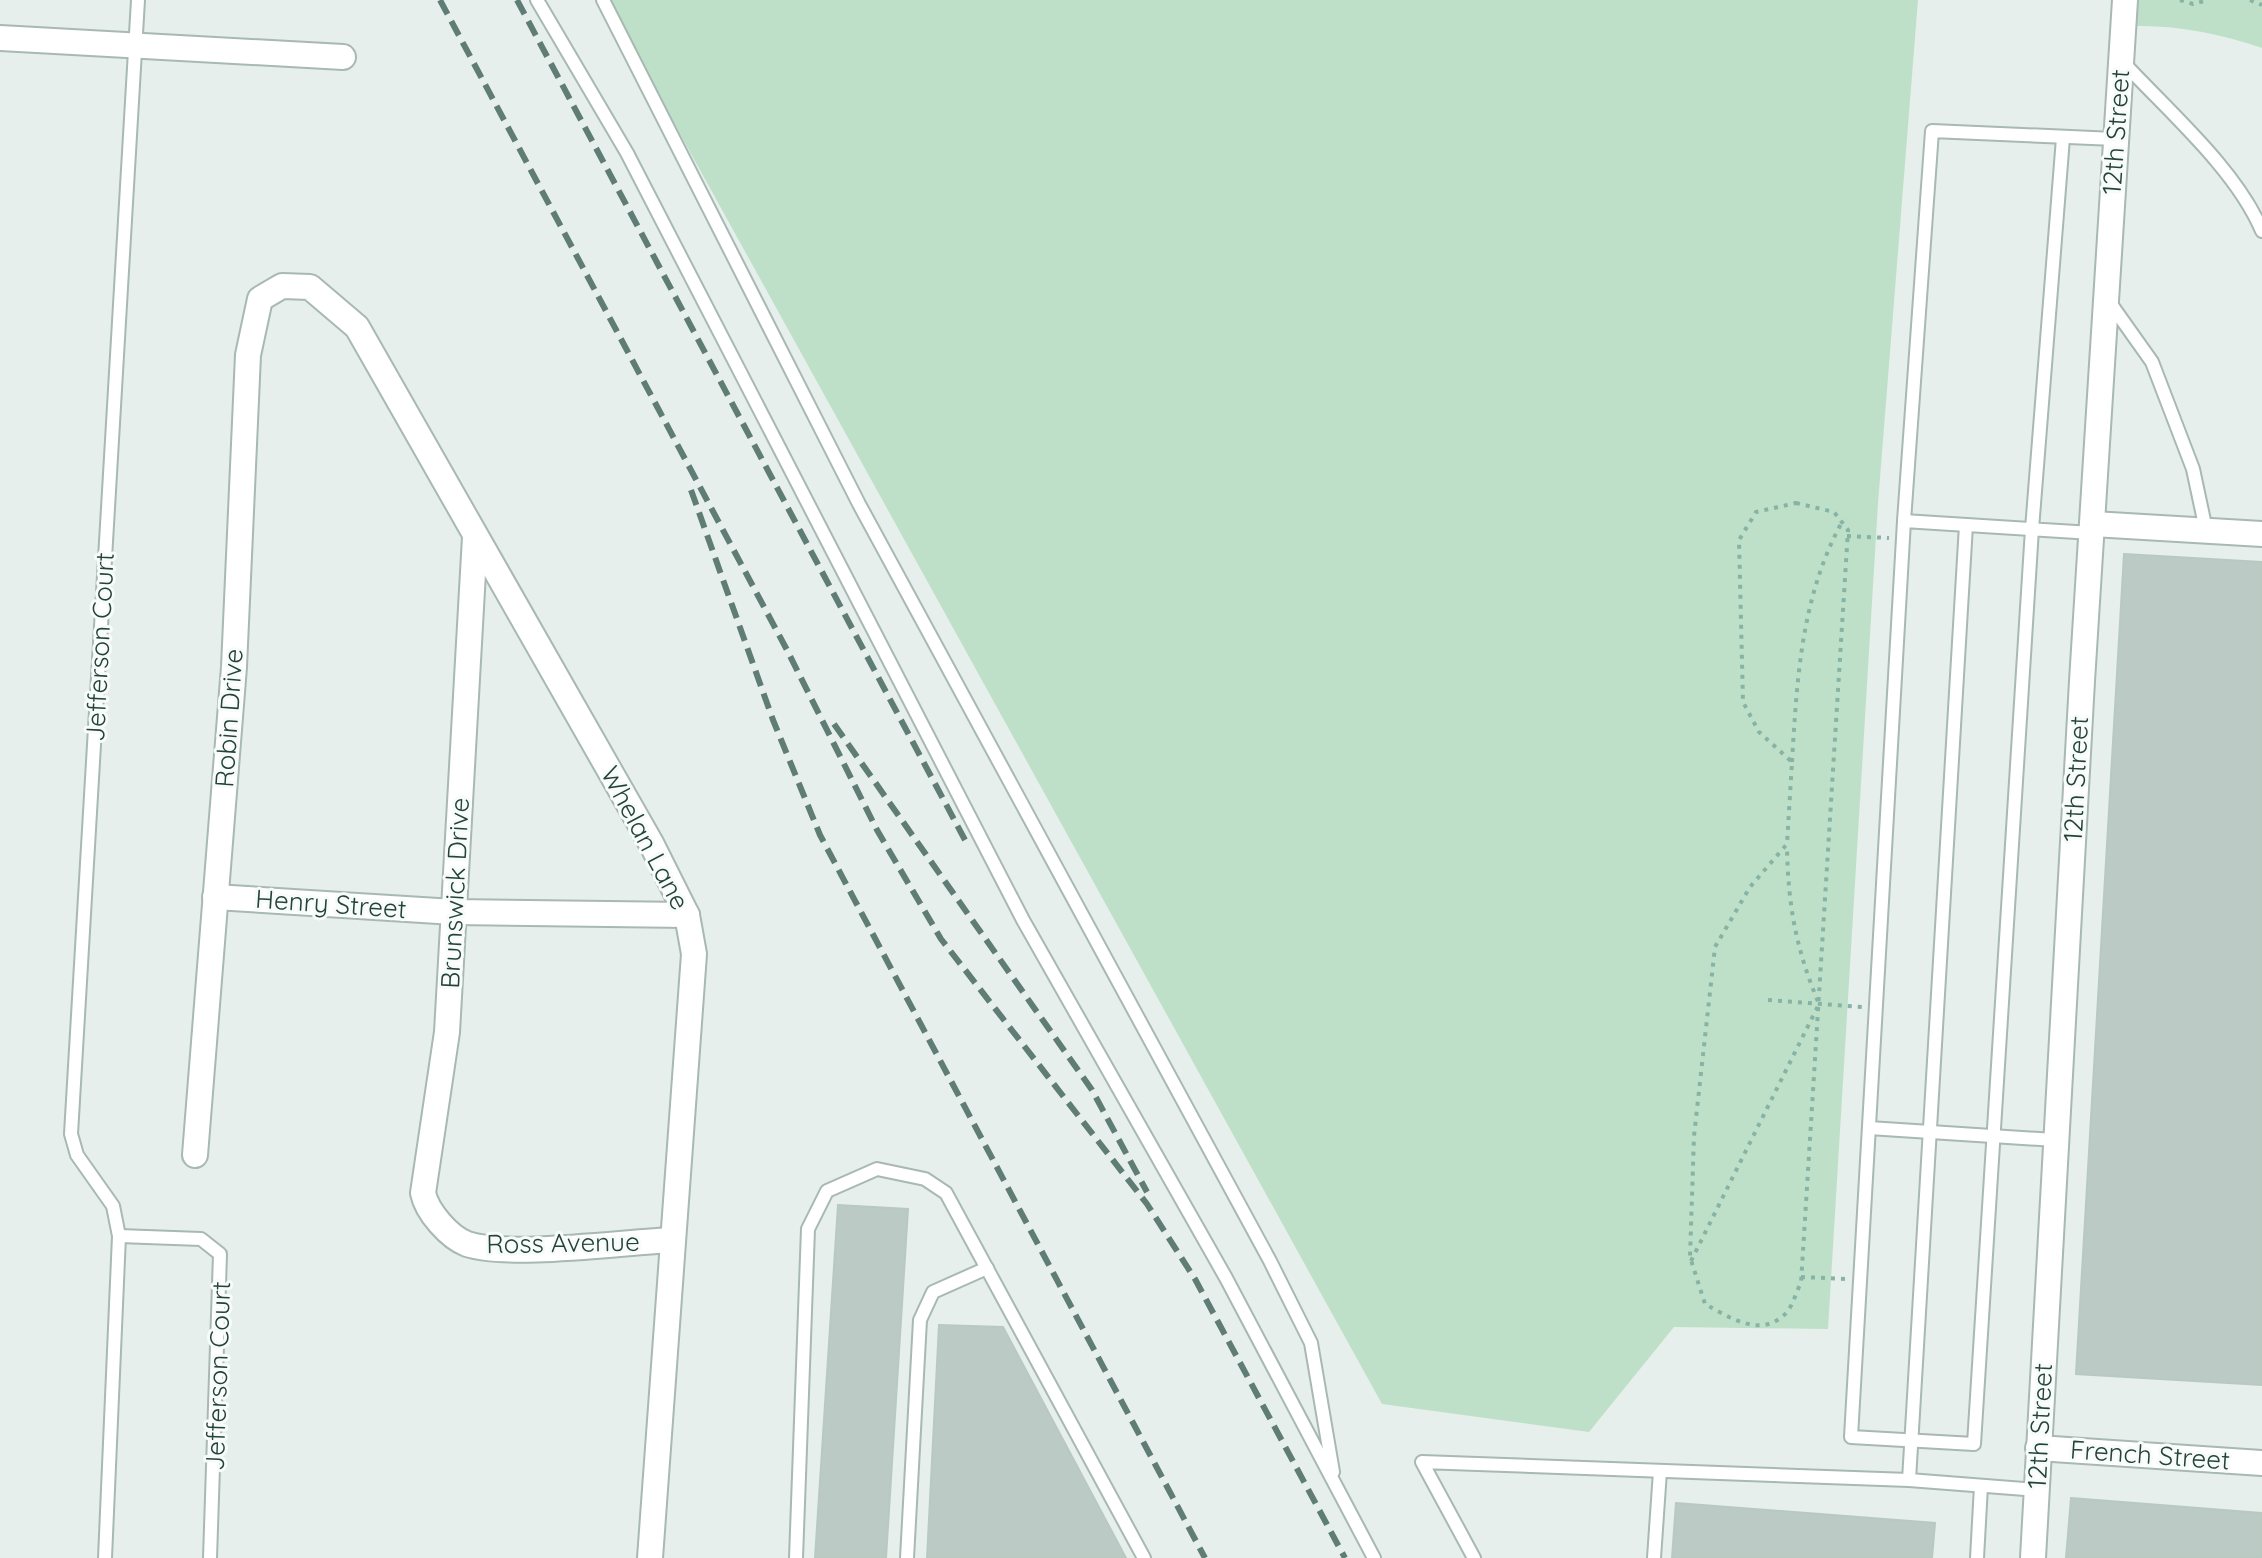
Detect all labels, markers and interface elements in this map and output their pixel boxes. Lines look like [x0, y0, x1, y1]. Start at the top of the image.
street label: 12th Street [2095, 68, 2136, 196]
street label: Jefferson Court [78, 552, 121, 742]
street label: Robin Drive [207, 647, 250, 788]
street label: 12th Street [2056, 715, 2095, 843]
street label: Whelan Lane [594, 760, 697, 915]
street label: Brunswick Drive [433, 797, 476, 989]
street label: Henry Street [254, 882, 408, 925]
street label: Ross Avenue [486, 1225, 640, 1260]
street label: Jefferson Court [198, 1281, 237, 1471]
street label: 12th Street [2020, 1362, 2059, 1490]
street label: French Street [2069, 1432, 2231, 1477]

